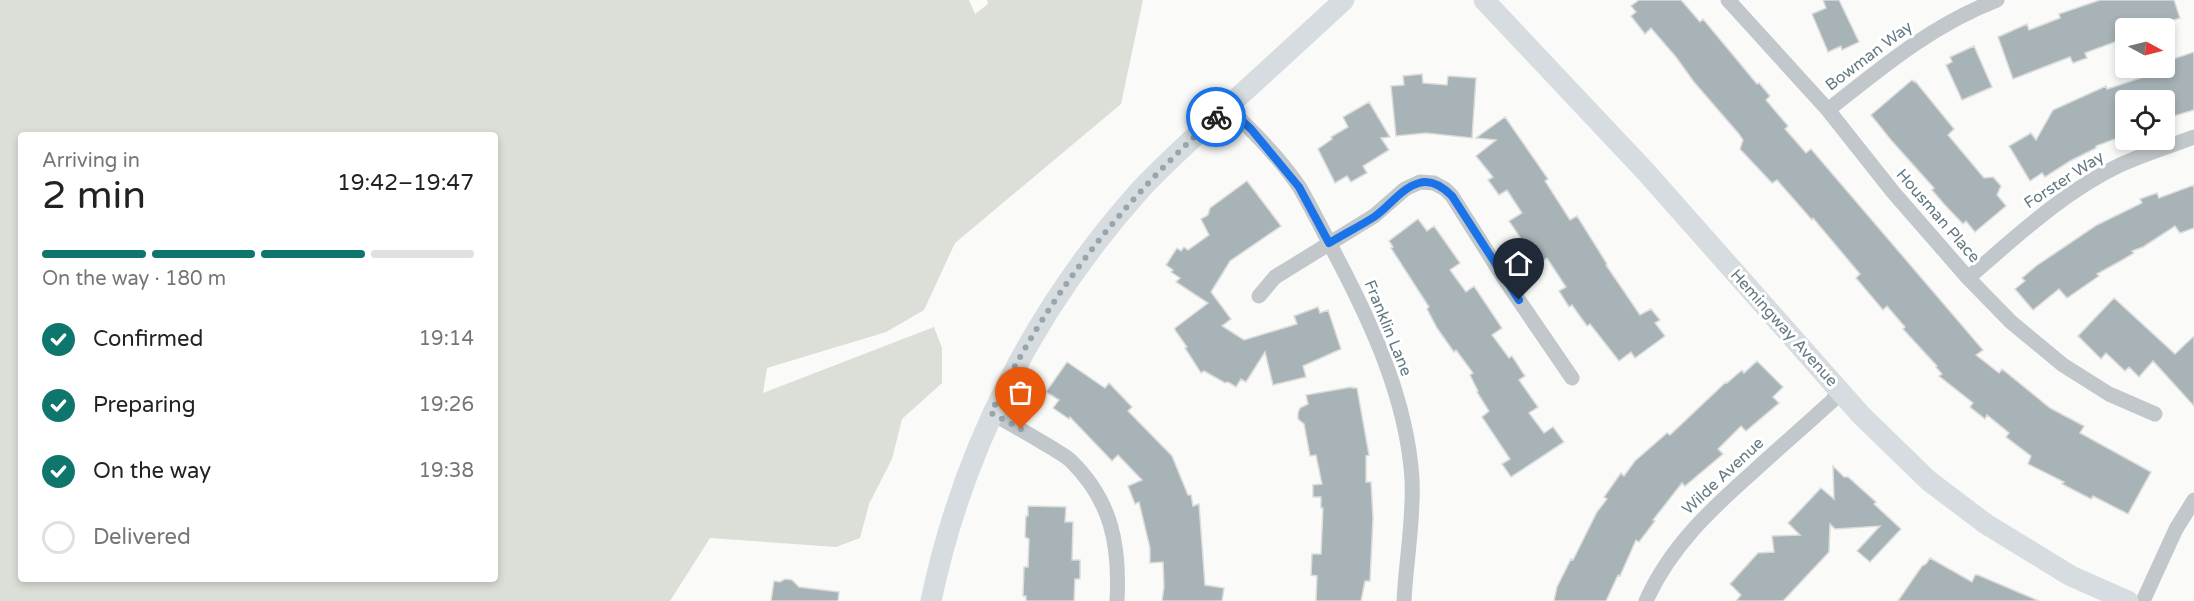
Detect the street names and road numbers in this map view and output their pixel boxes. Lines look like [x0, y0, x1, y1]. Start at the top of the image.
street label: Bowman Way [1822, 17, 1917, 95]
street label: Forster Way [2020, 147, 2108, 213]
street label: Housman Place [1892, 165, 1984, 267]
street label: Hemingway Avenue [1726, 265, 1842, 391]
street label: Franklin Lane [1360, 277, 1416, 379]
street label: Wilde Avenue [1678, 433, 1768, 519]

